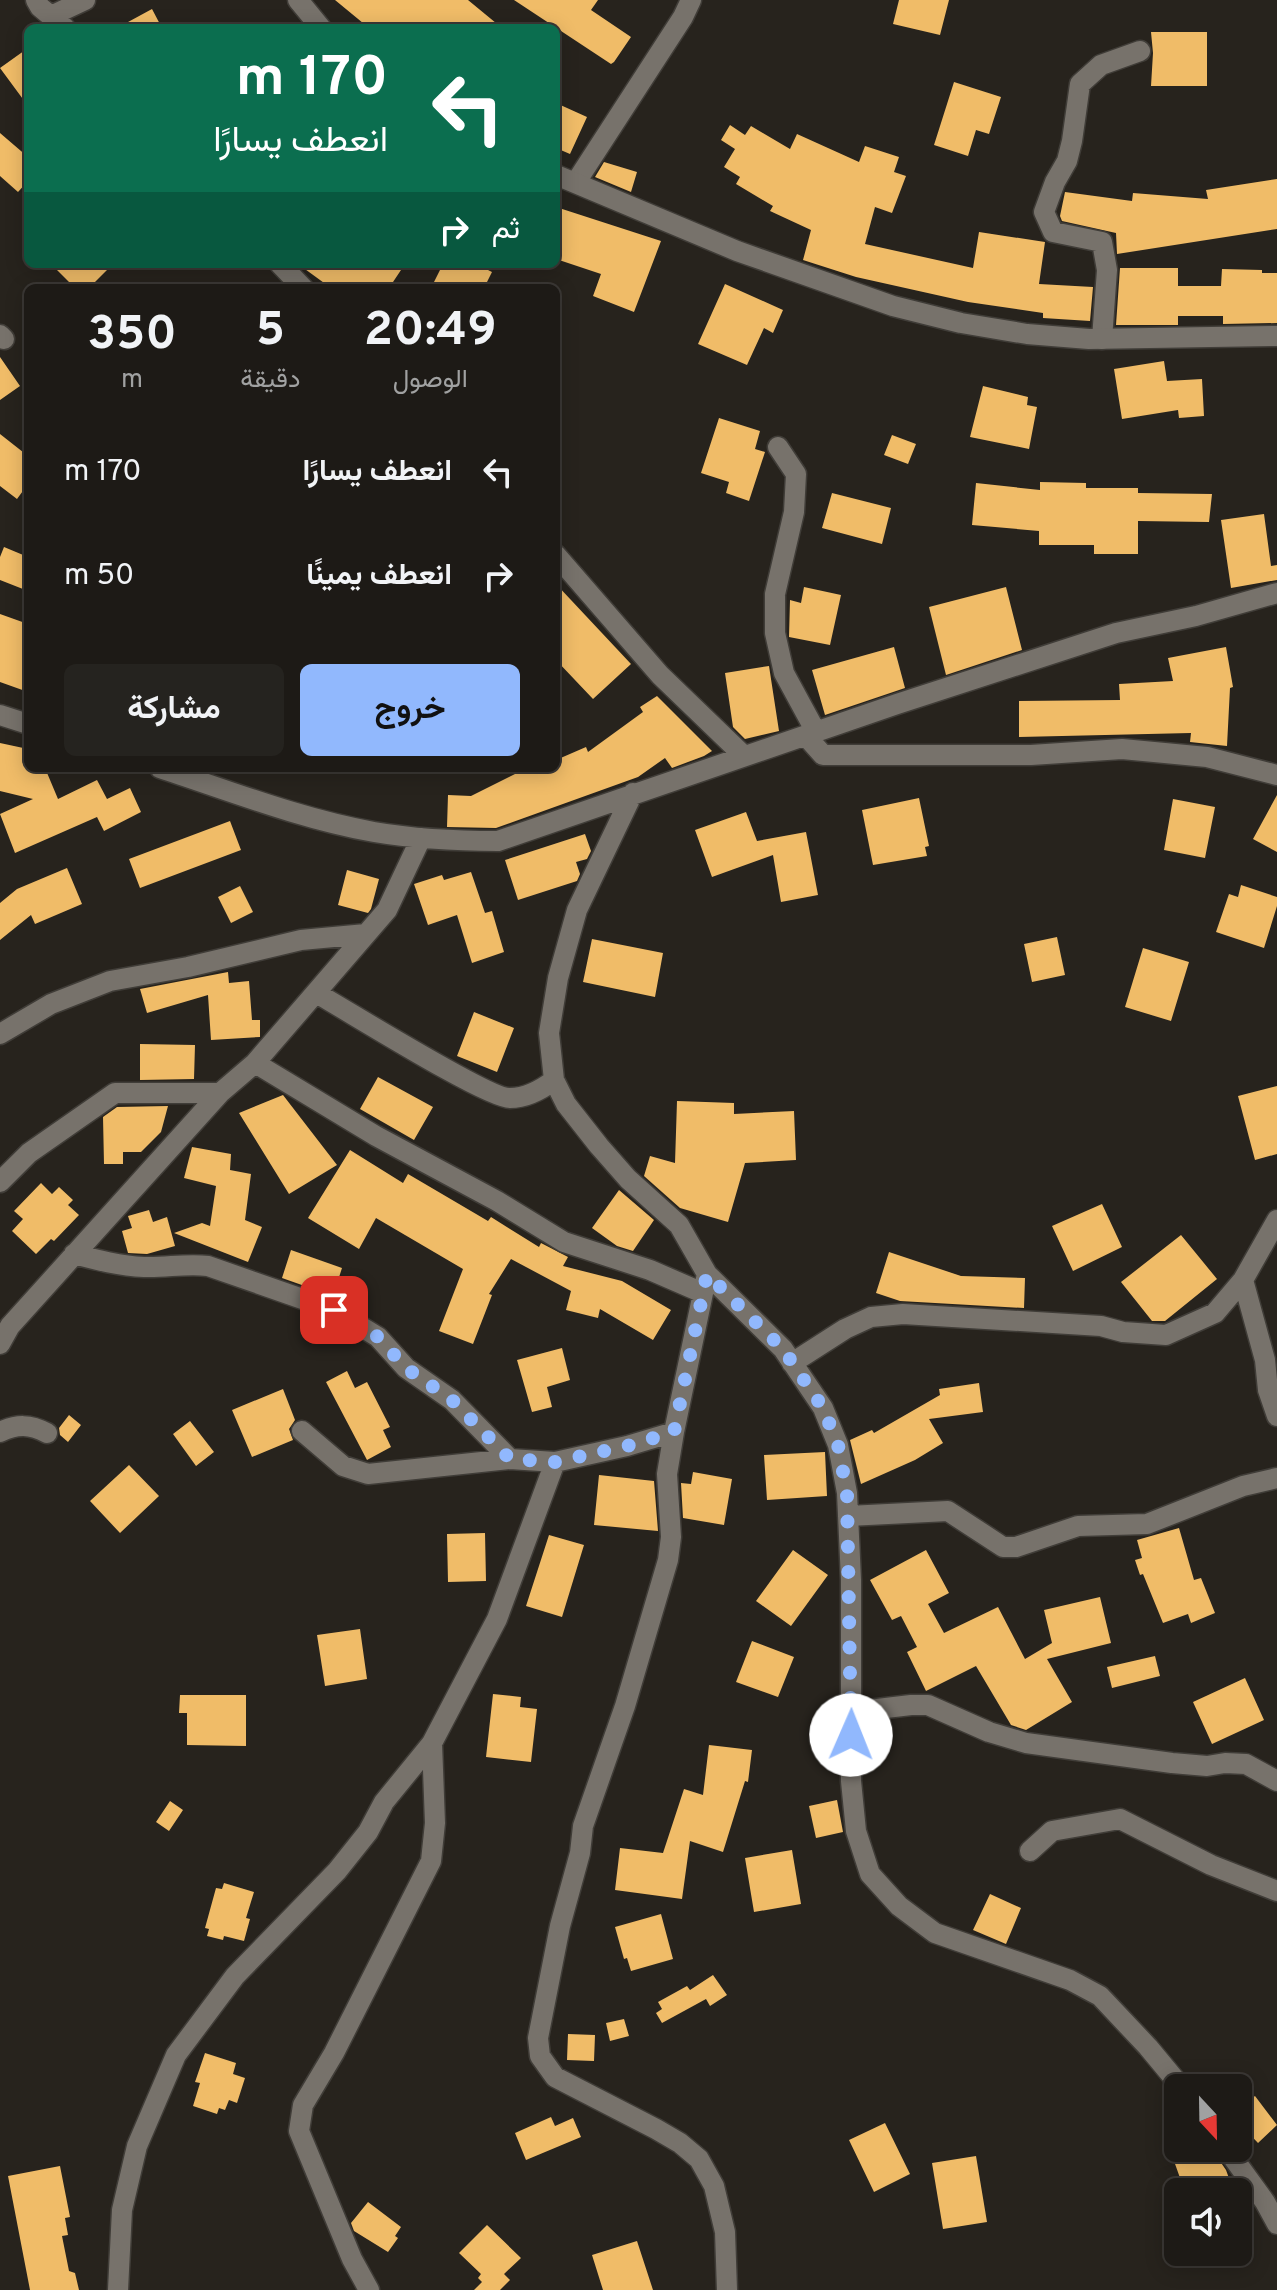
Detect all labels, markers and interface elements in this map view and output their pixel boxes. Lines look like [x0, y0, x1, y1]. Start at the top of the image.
text: 170 m [236, 45, 388, 115]
icon: left [416, 56, 520, 160]
text: انعطف يسارًا [213, 119, 388, 165]
icon: right [432, 208, 476, 252]
text: ثم [492, 212, 520, 249]
text: 5 [256, 302, 285, 362]
text: 20:49 [364, 302, 497, 362]
text: 350 [87, 306, 177, 366]
text: m [121, 364, 143, 397]
text: دقيقة [240, 364, 300, 397]
text: الوصول [393, 364, 468, 397]
icon: left [476, 450, 520, 494]
text: 170 m [64, 454, 142, 491]
text: انعطف يسارًا [303, 454, 452, 491]
icon: right [476, 554, 520, 598]
text: 50 m [64, 558, 134, 595]
text: انعطف يمينًا [306, 558, 452, 595]
button: مشاركة [64, 664, 284, 756]
button: خروج [300, 664, 520, 756]
pin [300, 1276, 368, 1344]
icon: arrive [312, 1288, 356, 1332]
position arrow [809, 1693, 893, 1777]
north arrow [1164, 2074, 1252, 2162]
map controls [1164, 2074, 1252, 2266]
button: sound [1164, 2178, 1252, 2266]

